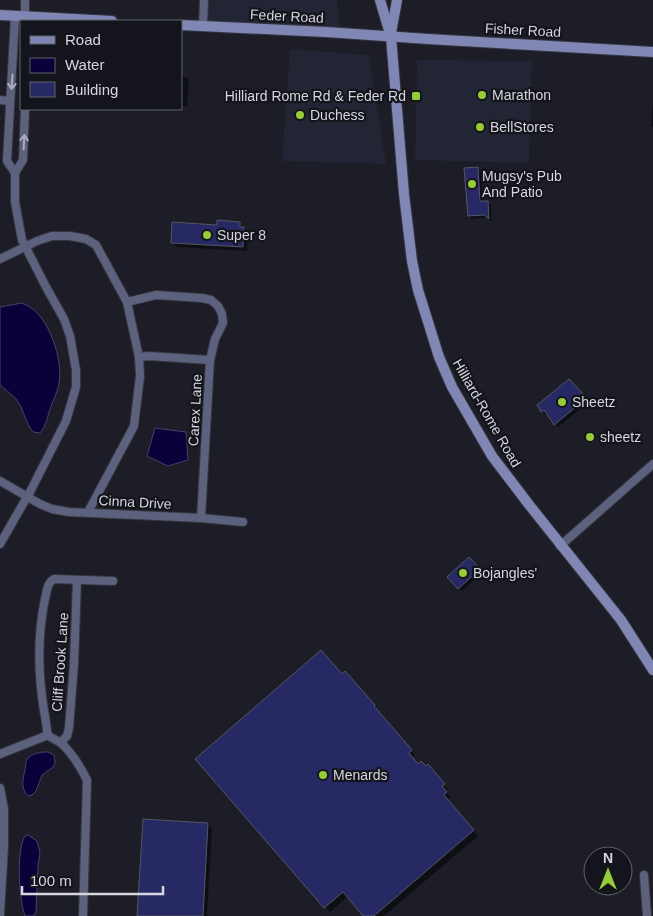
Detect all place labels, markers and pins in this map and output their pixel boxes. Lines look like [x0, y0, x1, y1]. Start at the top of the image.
place label: Marathon [492, 87, 551, 103]
place label: Hilliard Rome Rd & Feder Rd [225, 88, 406, 104]
marker: Marathon [476, 89, 488, 101]
marker: Hilliard Rome Rd & Feder Rd [410, 90, 422, 102]
place label: Duchess [310, 107, 364, 123]
marker: Duchess [294, 109, 306, 121]
place label: BellStores [490, 119, 554, 135]
marker: BellStores [474, 121, 486, 133]
place label: Mugsy's Pub And Patio [482, 168, 562, 200]
marker: Mugsy's Pub And Patio [466, 178, 478, 190]
place label: Super 8 [217, 227, 266, 243]
marker: Super 8 [201, 229, 213, 241]
place label: Sheetz [572, 394, 616, 410]
marker: Sheetz [556, 396, 568, 408]
place label: sheetz [600, 429, 641, 445]
marker: sheetz [584, 431, 596, 443]
place label: Bojangles' [473, 565, 537, 581]
marker: Bojangles' [457, 567, 469, 579]
place label: Menards [333, 767, 387, 783]
marker: Menards [317, 769, 329, 781]

